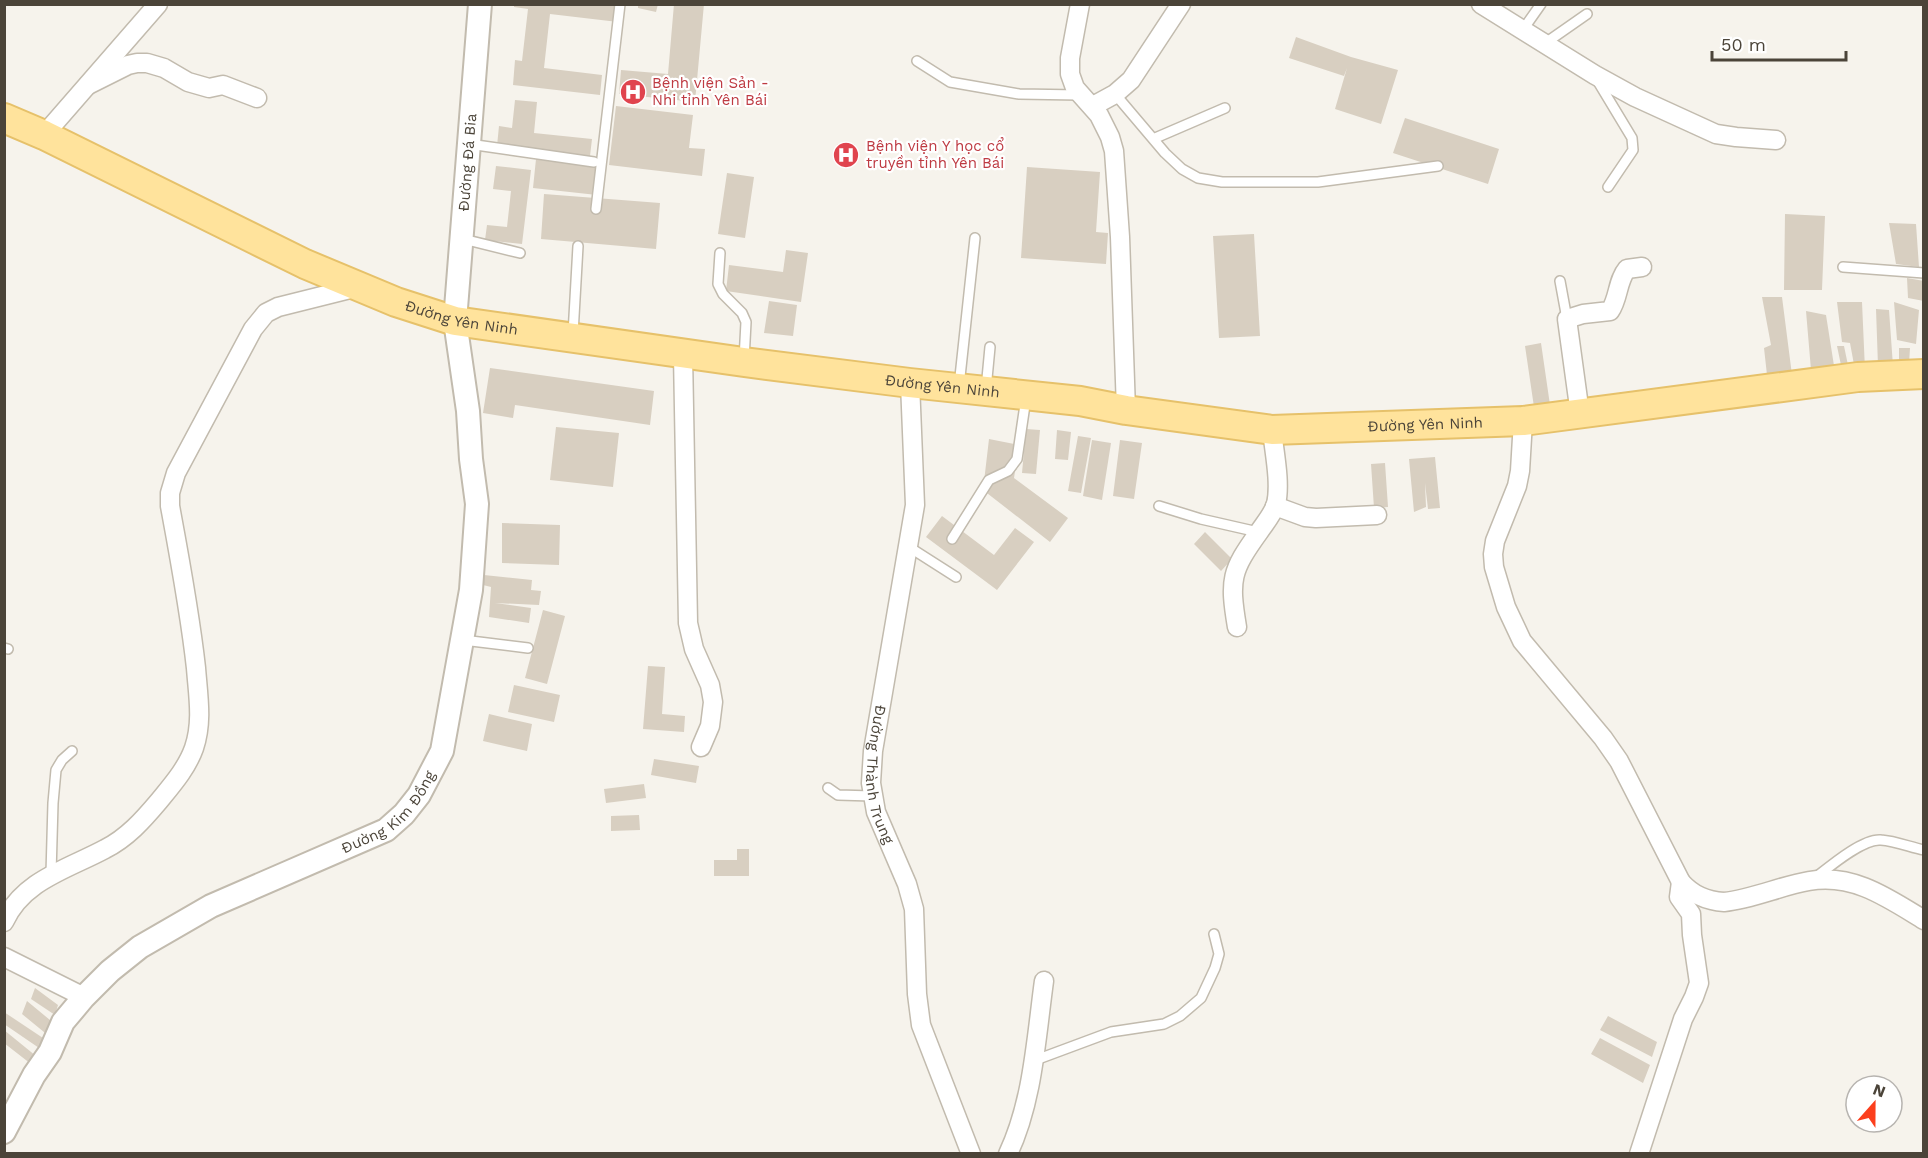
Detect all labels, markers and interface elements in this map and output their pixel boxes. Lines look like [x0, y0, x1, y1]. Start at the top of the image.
scale bar [1712, 24, 1846, 62]
text: 50 m [1721, 34, 1766, 55]
place label: Bệnh viện Sản - Nhi tỉnh Yên Bái [652, 74, 769, 109]
hospital icon: Bệnh viện Sản - Nhi tỉnh Yên Bái [618, 77, 648, 107]
street label: Đường Đá Bia [455, 112, 480, 212]
place label: Bệnh viện Y học cổ truyền tỉnh Yên Bái [866, 137, 1004, 172]
hospital icon: Bệnh viện Y học cổ truyền tỉnh Yên Bái [831, 140, 861, 170]
street label: Đường Yên Ninh [403, 297, 519, 339]
street label: Đường Yên Ninh [884, 371, 1001, 401]
street label: Đường Yên Ninh [1367, 413, 1483, 436]
street label: Đường Thành Trung [862, 704, 898, 847]
street label: Đường Kim Đồng [338, 768, 439, 857]
north arrow [1844, 1074, 1904, 1134]
text: N [1870, 1079, 1888, 1101]

